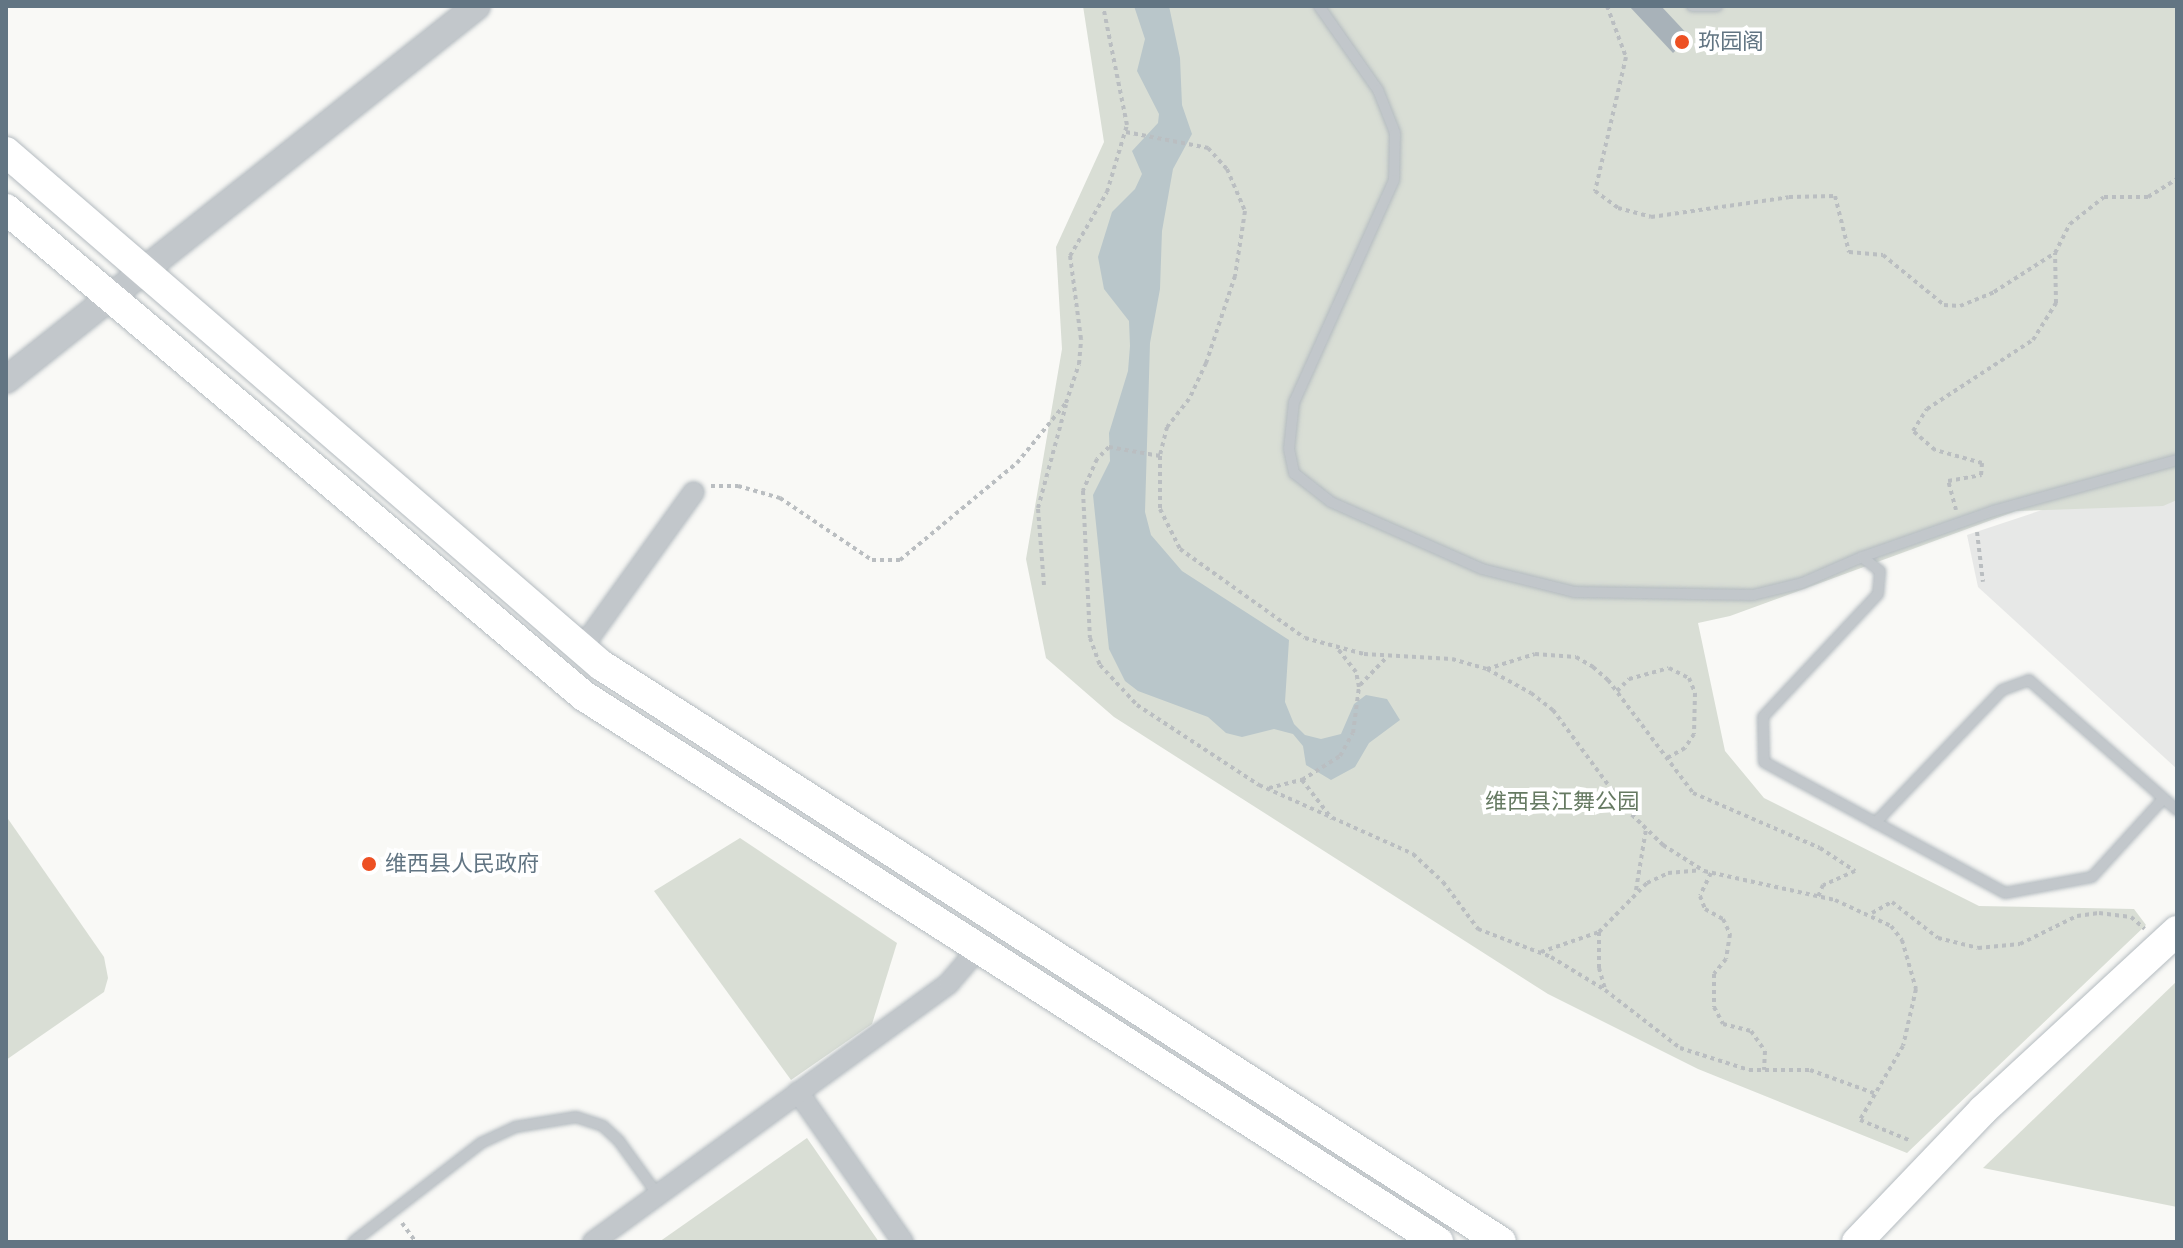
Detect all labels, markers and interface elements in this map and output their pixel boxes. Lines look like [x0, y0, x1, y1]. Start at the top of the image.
place label: 珎园阁 [1698, 29, 1764, 55]
marker: 珎园阁 [1673, 33, 1691, 51]
park label: 维西县江舞公园 [1485, 789, 1639, 815]
place label: 维西县人民政府 [385, 851, 539, 877]
marker: 维西县人民政府 [360, 855, 378, 873]

